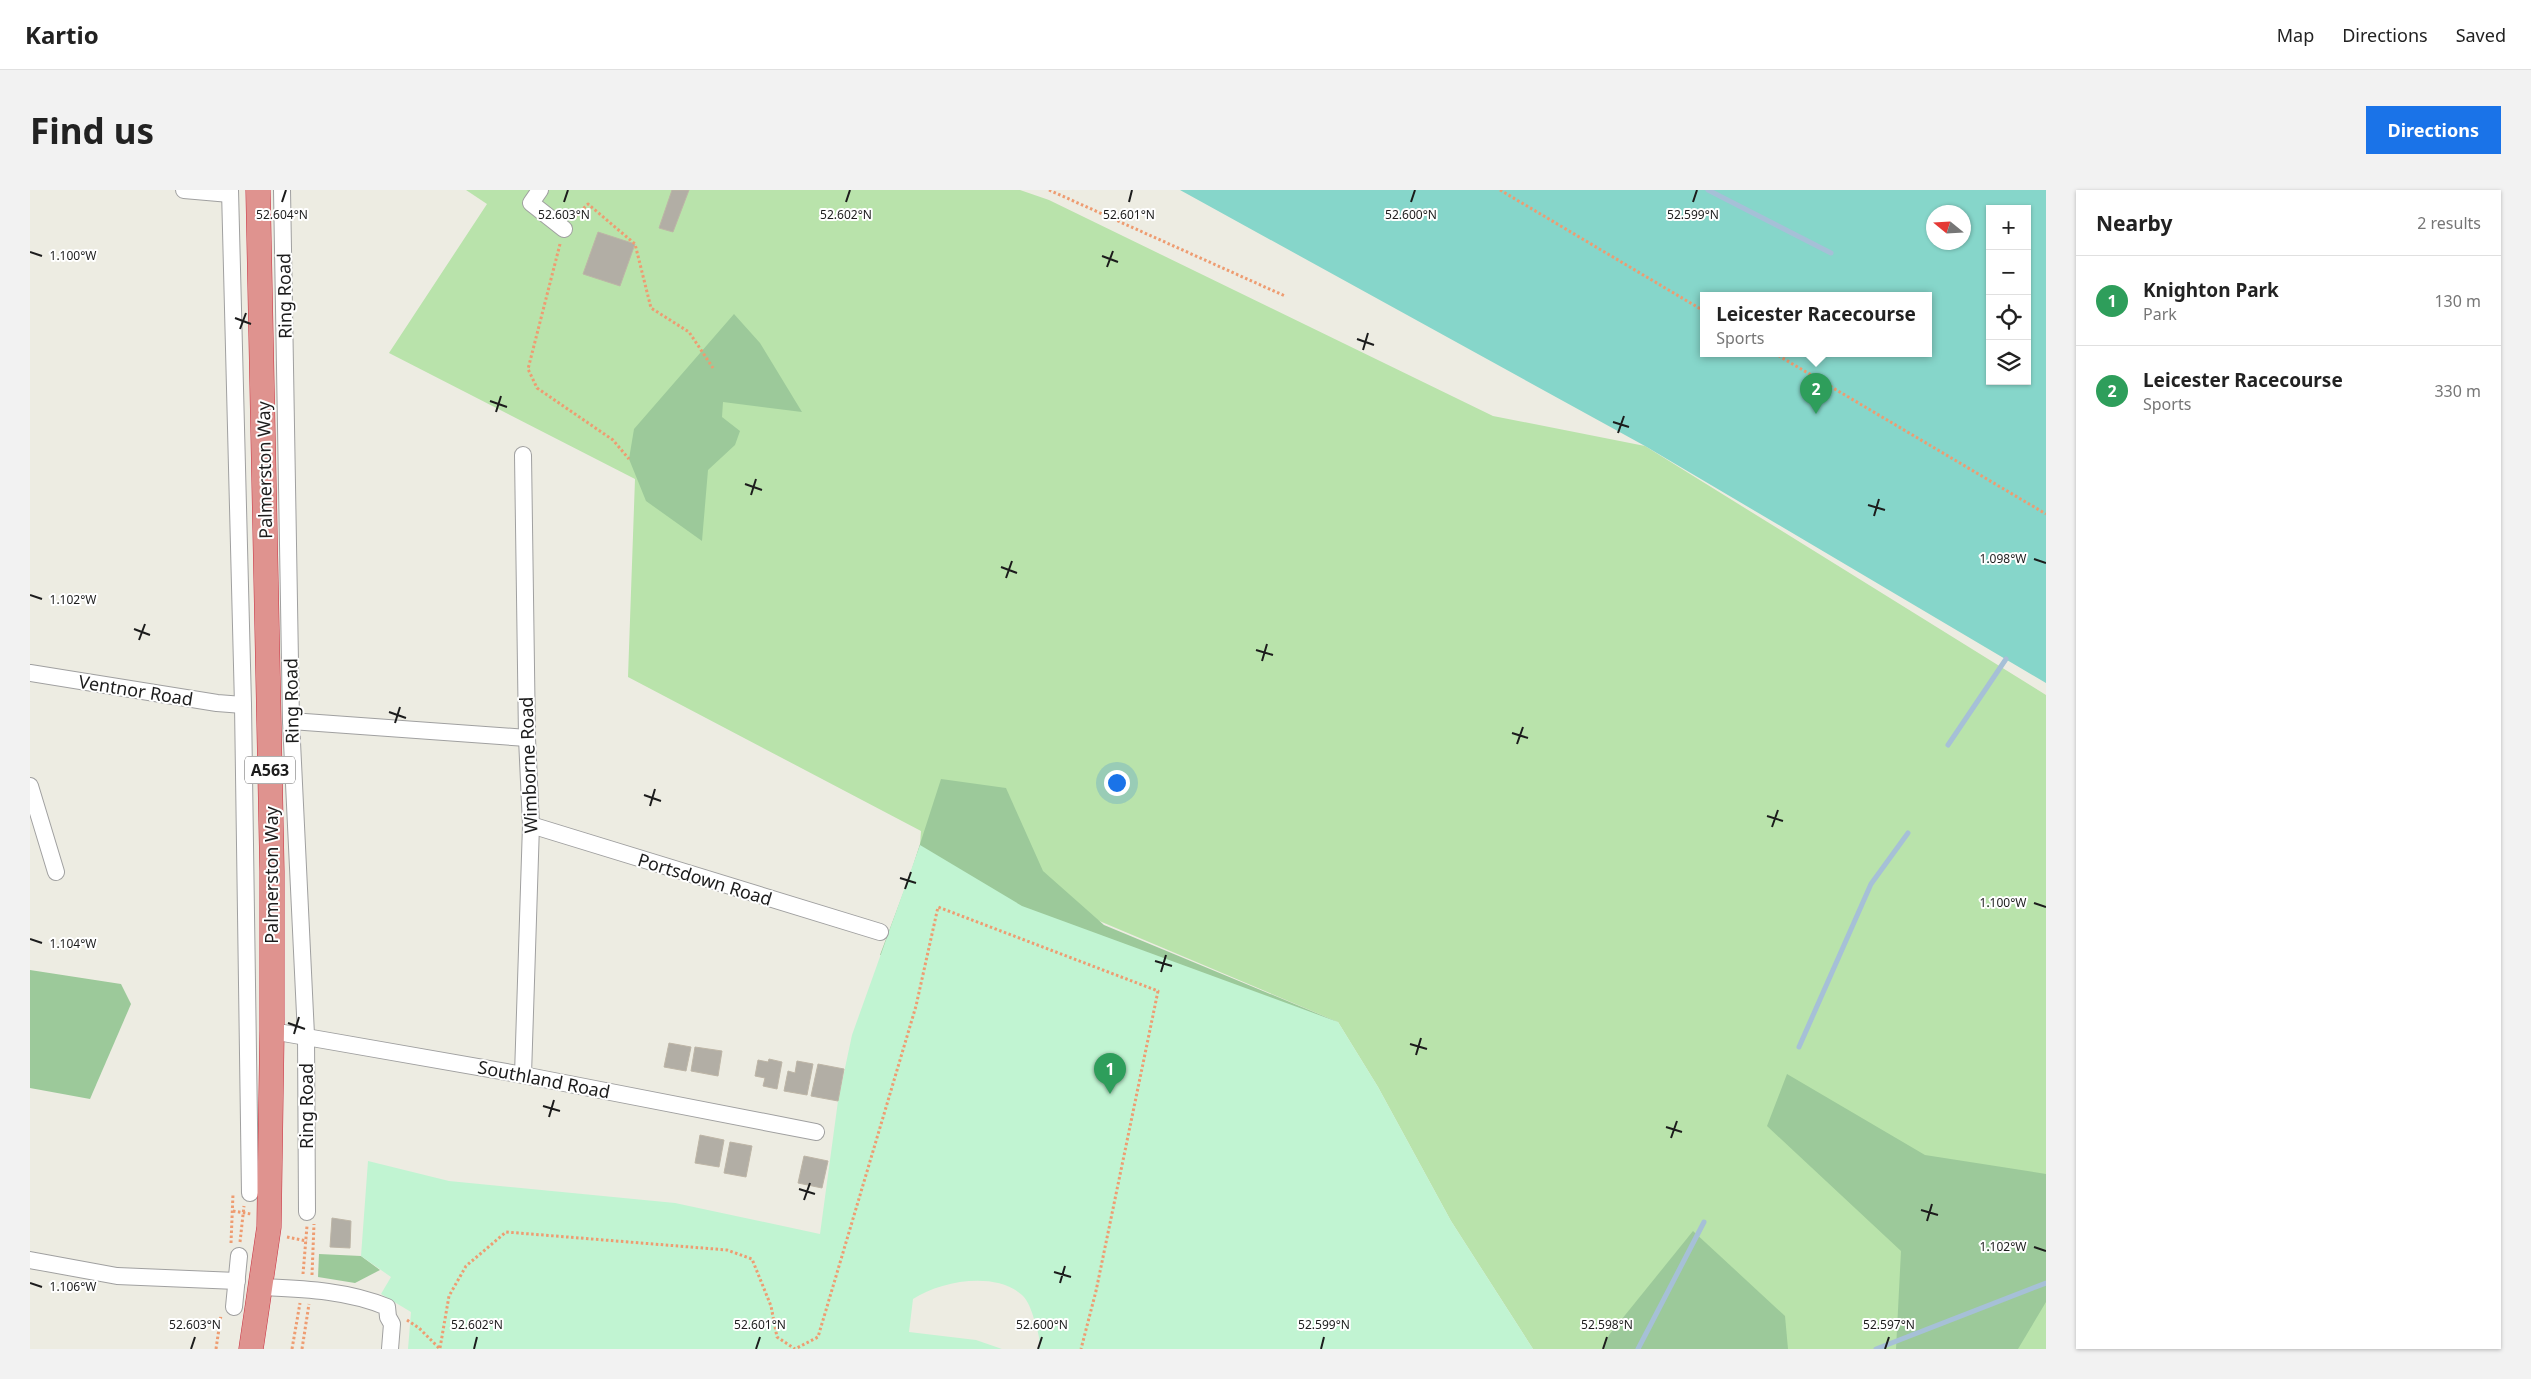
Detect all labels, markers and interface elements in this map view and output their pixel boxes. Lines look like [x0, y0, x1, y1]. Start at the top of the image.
text: Kartio [25, 18, 99, 51]
text: Map [2277, 23, 2314, 47]
text: Directions [2342, 23, 2428, 47]
text: Saved [2456, 23, 2506, 47]
button: Directions [2366, 106, 2501, 154]
text: Find us [30, 107, 154, 154]
north arrow [1926, 205, 1971, 250]
map controls [1986, 205, 2031, 385]
button: + [1986, 205, 2031, 250]
text: 52.604°N [256, 206, 308, 223]
text: 52.603°N [538, 206, 590, 223]
text: 52.602°N [820, 206, 872, 223]
text: 52.601°N [1103, 206, 1155, 223]
text: 52.600°N [1385, 206, 1437, 223]
text: 52.599°N [1667, 206, 1719, 223]
text: Nearby [2096, 209, 2172, 237]
text: 2 results [2417, 212, 2481, 234]
text: 1.100°W [50, 247, 96, 264]
button: − [1986, 250, 2031, 295]
street label: Ring Road [271, 253, 297, 339]
text: Knighton Park [2143, 277, 2279, 303]
text: 1 [2107, 290, 2117, 312]
text: 130 m [2434, 290, 2481, 312]
popup [1700, 292, 1932, 357]
button: locate [1986, 295, 2031, 340]
text: Leicester Racecourse [1716, 301, 1916, 327]
text: Park [2143, 303, 2177, 325]
text: Sports [1716, 327, 1764, 349]
button: layers [1986, 340, 2031, 385]
text: Leicester Racecourse [2143, 367, 2343, 393]
pin: 2 [1800, 373, 1832, 414]
text: 2 [2107, 380, 2117, 402]
text: 330 m [2434, 380, 2481, 402]
text: Sports [2143, 393, 2191, 415]
street label: Palmerston Way [251, 400, 277, 539]
text: 1.098°W [1980, 550, 2026, 567]
text: 1.102°W [50, 591, 96, 608]
street label: Ring Road [278, 658, 304, 744]
street label: Ventnor Road [77, 669, 195, 711]
street label: Wimborne Road [514, 696, 542, 834]
road number: A563 [245, 756, 295, 784]
your location [1104, 770, 1130, 796]
street label: Palmerston Way [259, 805, 283, 944]
street label: Portsdown Road [635, 847, 775, 911]
text: 1.100°W [1980, 894, 2026, 911]
text: 1.104°W [50, 935, 96, 952]
pin: 1 [1094, 1053, 1126, 1094]
street label: Southland Road [476, 1054, 612, 1104]
street label: Ring Road [294, 1063, 318, 1149]
text: 1.102°W [1980, 1238, 2026, 1255]
text: 1.106°W [50, 1278, 96, 1295]
text: 52.603°N [169, 1316, 221, 1333]
text: 52.602°N [451, 1316, 503, 1333]
text: 52.601°N [734, 1316, 786, 1333]
text: 52.600°N [1016, 1316, 1068, 1333]
text: 52.599°N [1298, 1316, 1350, 1333]
text: 52.598°N [1581, 1316, 1633, 1333]
text: 52.597°N [1863, 1316, 1915, 1333]

